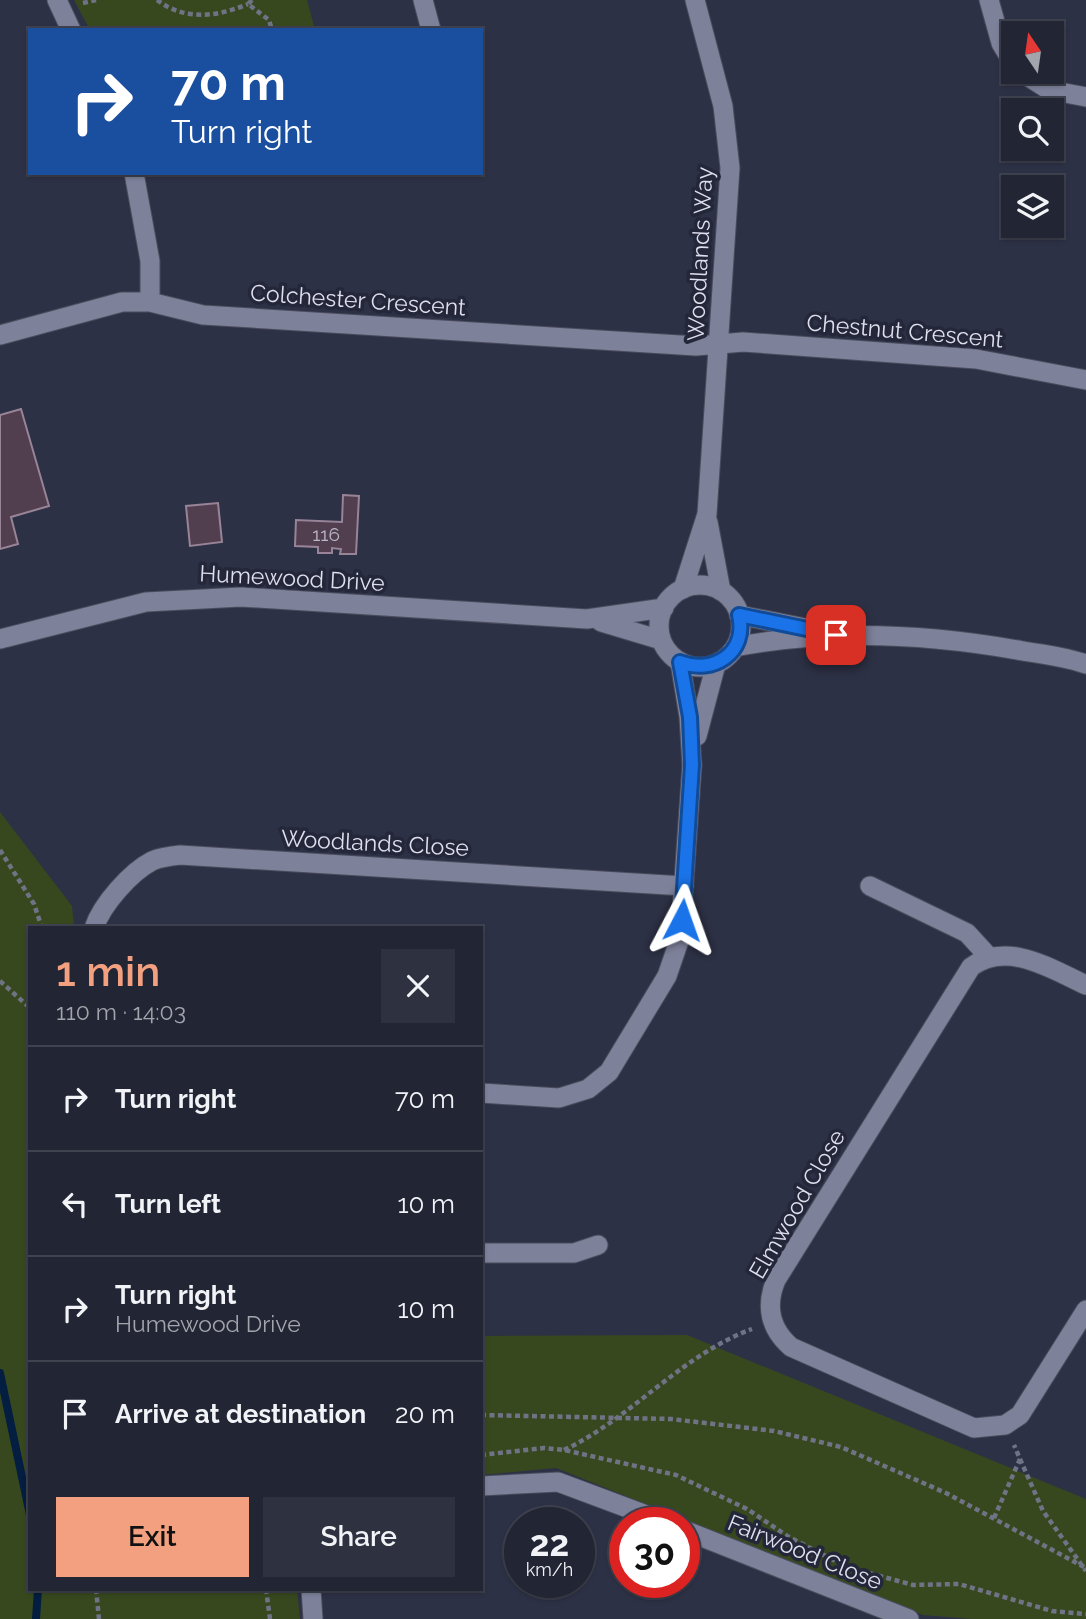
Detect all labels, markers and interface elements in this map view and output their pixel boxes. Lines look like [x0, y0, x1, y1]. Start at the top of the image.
north arrow [1001, 21, 1064, 84]
map controls [1001, 21, 1064, 238]
text: 70 m [171, 54, 286, 111]
icon: right [56, 56, 147, 147]
button: search [1001, 98, 1064, 161]
text: Turn right [171, 113, 312, 150]
street label: Woodlands Way [681, 166, 718, 342]
button: layers [1001, 175, 1064, 238]
street label: Colchester Crescent [249, 279, 467, 321]
street label: Chestnut Crescent [806, 308, 1005, 353]
house number: 116 [312, 523, 340, 545]
street label: Humewood Drive [199, 559, 385, 596]
pin [806, 605, 866, 665]
icon: arrive [817, 616, 855, 654]
street label: Woodlands Close [280, 824, 470, 861]
position arrow [645, 883, 719, 957]
text: 1 min [56, 947, 160, 996]
button: close [381, 949, 455, 1023]
text: 110 m · 14:03 [56, 998, 186, 1025]
icon: right [56, 1080, 94, 1118]
text: Turn right [115, 1084, 236, 1114]
text: 70 m [395, 1084, 455, 1114]
street label: Elmwood Close [743, 1125, 850, 1283]
icon: left [56, 1185, 94, 1223]
text: Turn left [115, 1189, 221, 1219]
text: 10 m [397, 1189, 455, 1219]
text: Turn right [115, 1280, 236, 1310]
icon: right [56, 1290, 94, 1328]
text: 10 m [397, 1294, 455, 1324]
text: Humewood Drive [115, 1310, 301, 1337]
icon: arrive [56, 1395, 94, 1433]
text: Arrive at destination [115, 1399, 366, 1429]
text: 20 m [395, 1399, 455, 1429]
button: Exit [56, 1497, 249, 1577]
button: Share [263, 1497, 455, 1577]
speed limit sign: 30 [609, 1507, 700, 1598]
street label: Fairwood Close [724, 1508, 886, 1595]
text: 22 [530, 1523, 569, 1564]
text: km/h [526, 1559, 573, 1580]

